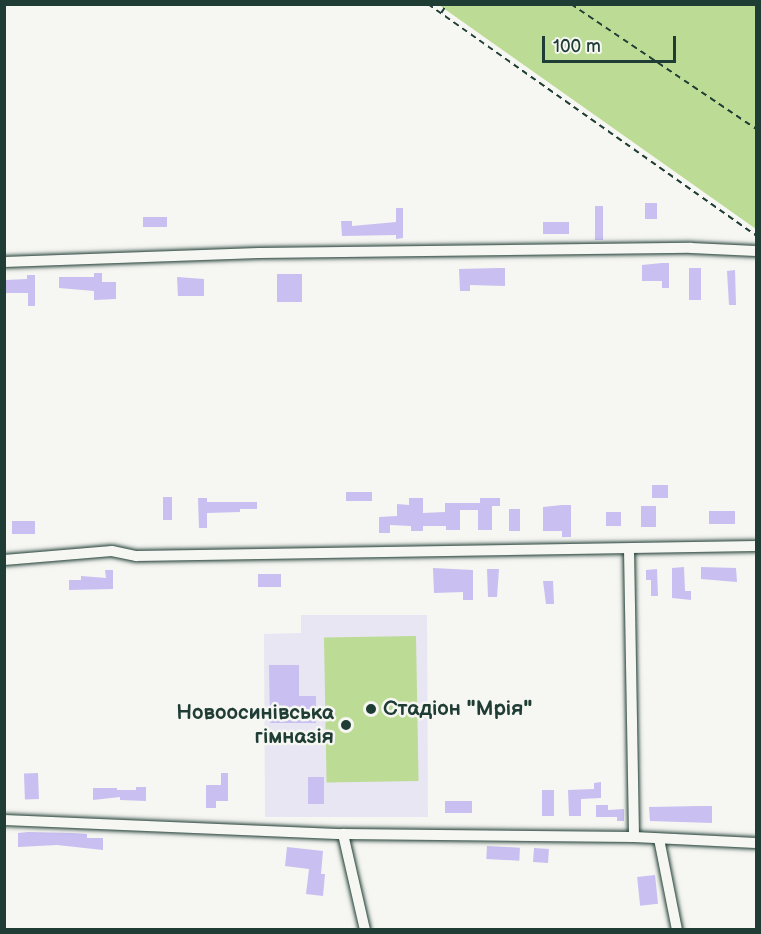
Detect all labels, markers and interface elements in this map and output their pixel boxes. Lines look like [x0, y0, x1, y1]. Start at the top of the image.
scale bar [545, 24, 678, 62]
text: 100 m [553, 36, 601, 57]
place label: Стадіон "Мрія" [383, 696, 532, 722]
place label: Новоосинівська гімназія [176, 700, 334, 750]
marker: Стадіон "Мрія" [364, 702, 378, 716]
marker: Новоосинівська гімназія [339, 718, 353, 732]

